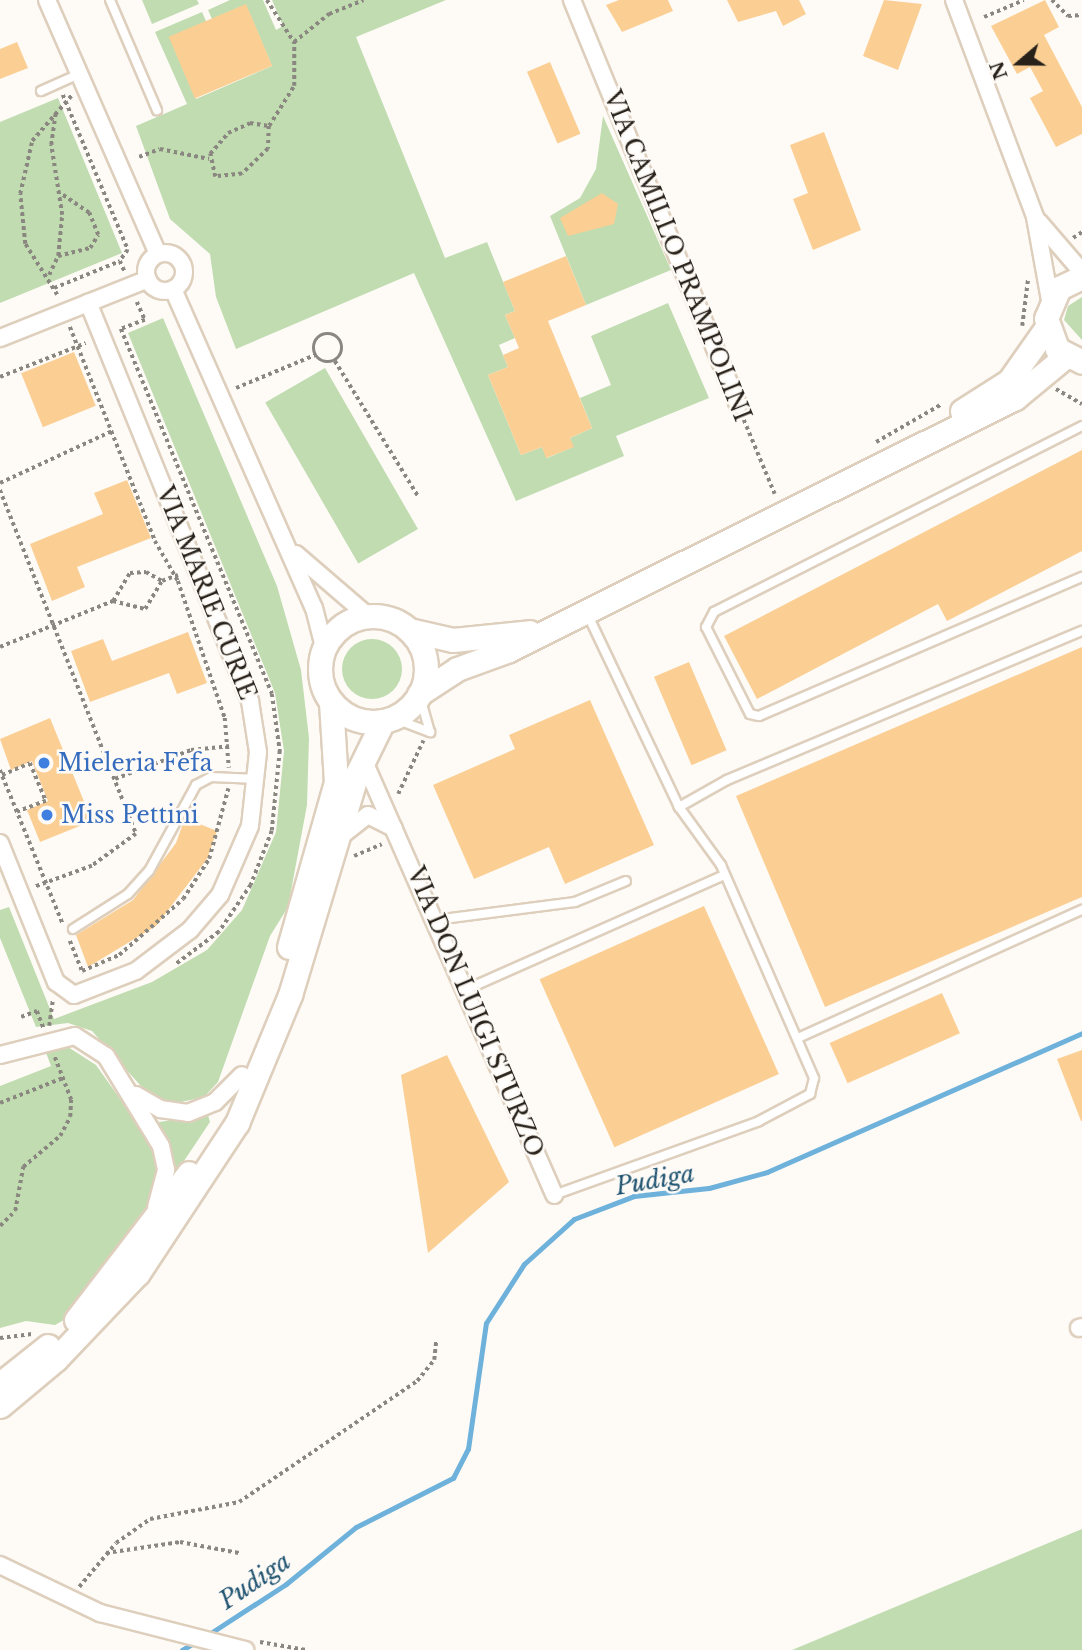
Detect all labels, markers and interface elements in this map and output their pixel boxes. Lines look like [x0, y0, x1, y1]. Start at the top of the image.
north arrow [984, 28, 1054, 98]
text: N [985, 58, 1013, 83]
street label: VIA CAMILLO PRAMPOLINI [598, 86, 756, 426]
street label: VIA MARIE CURIE [150, 482, 262, 704]
place label: Mieleria Fefa [58, 749, 213, 777]
marker: Mieleria Fefa [36, 755, 52, 771]
place label: Miss Pettini [61, 801, 199, 829]
marker: Miss Pettini [39, 807, 55, 823]
street label: VIA DON LUIGI STURZO [401, 862, 549, 1162]
water label: Pudiga [613, 1159, 697, 1201]
water label: Pudiga [214, 1547, 296, 1615]

